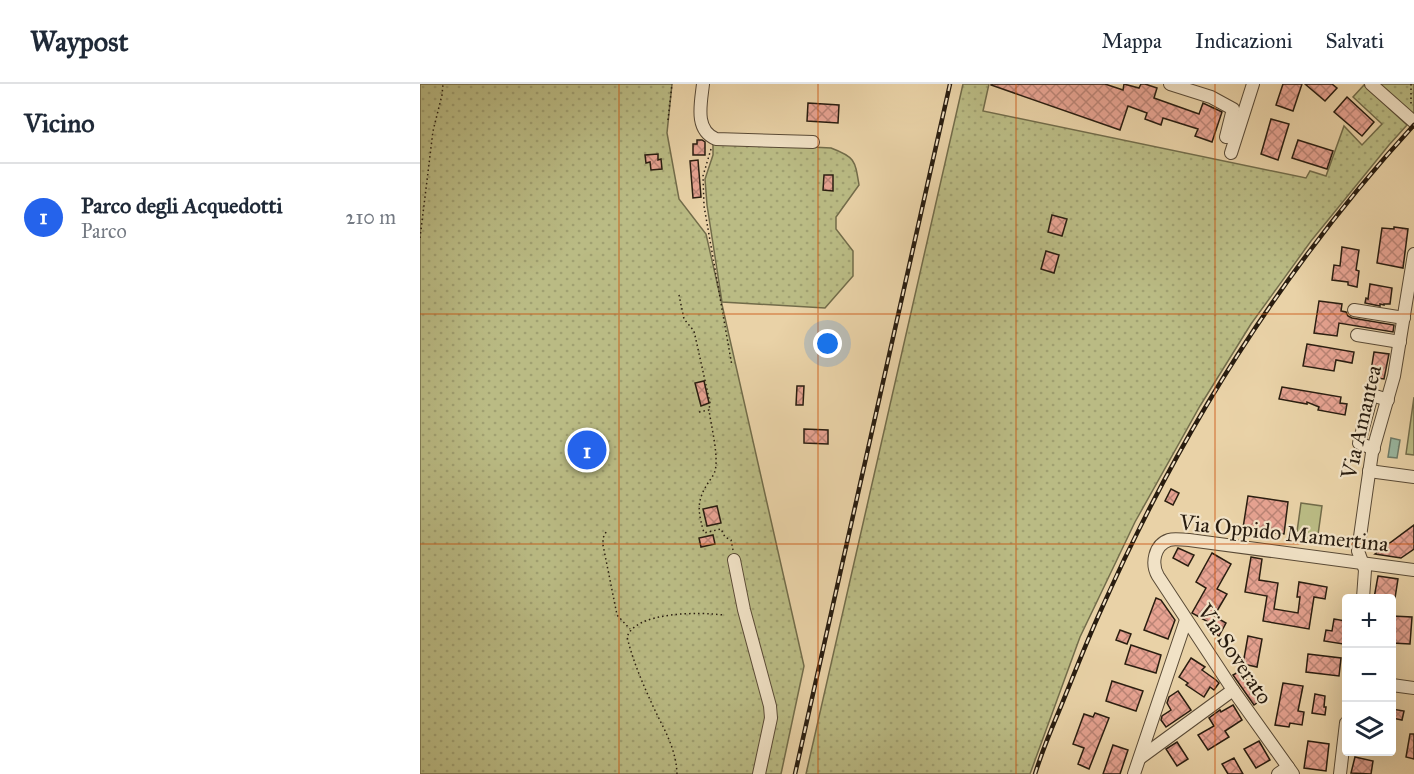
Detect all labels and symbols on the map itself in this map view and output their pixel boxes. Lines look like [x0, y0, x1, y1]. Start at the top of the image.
your location [813, 329, 842, 358]
street label: Via Amantea [1335, 362, 1387, 483]
pin: 1 [568, 428, 606, 472]
street label: Via Oppido Mamertina [1177, 508, 1391, 557]
street label: Via Soverato [1191, 598, 1278, 709]

